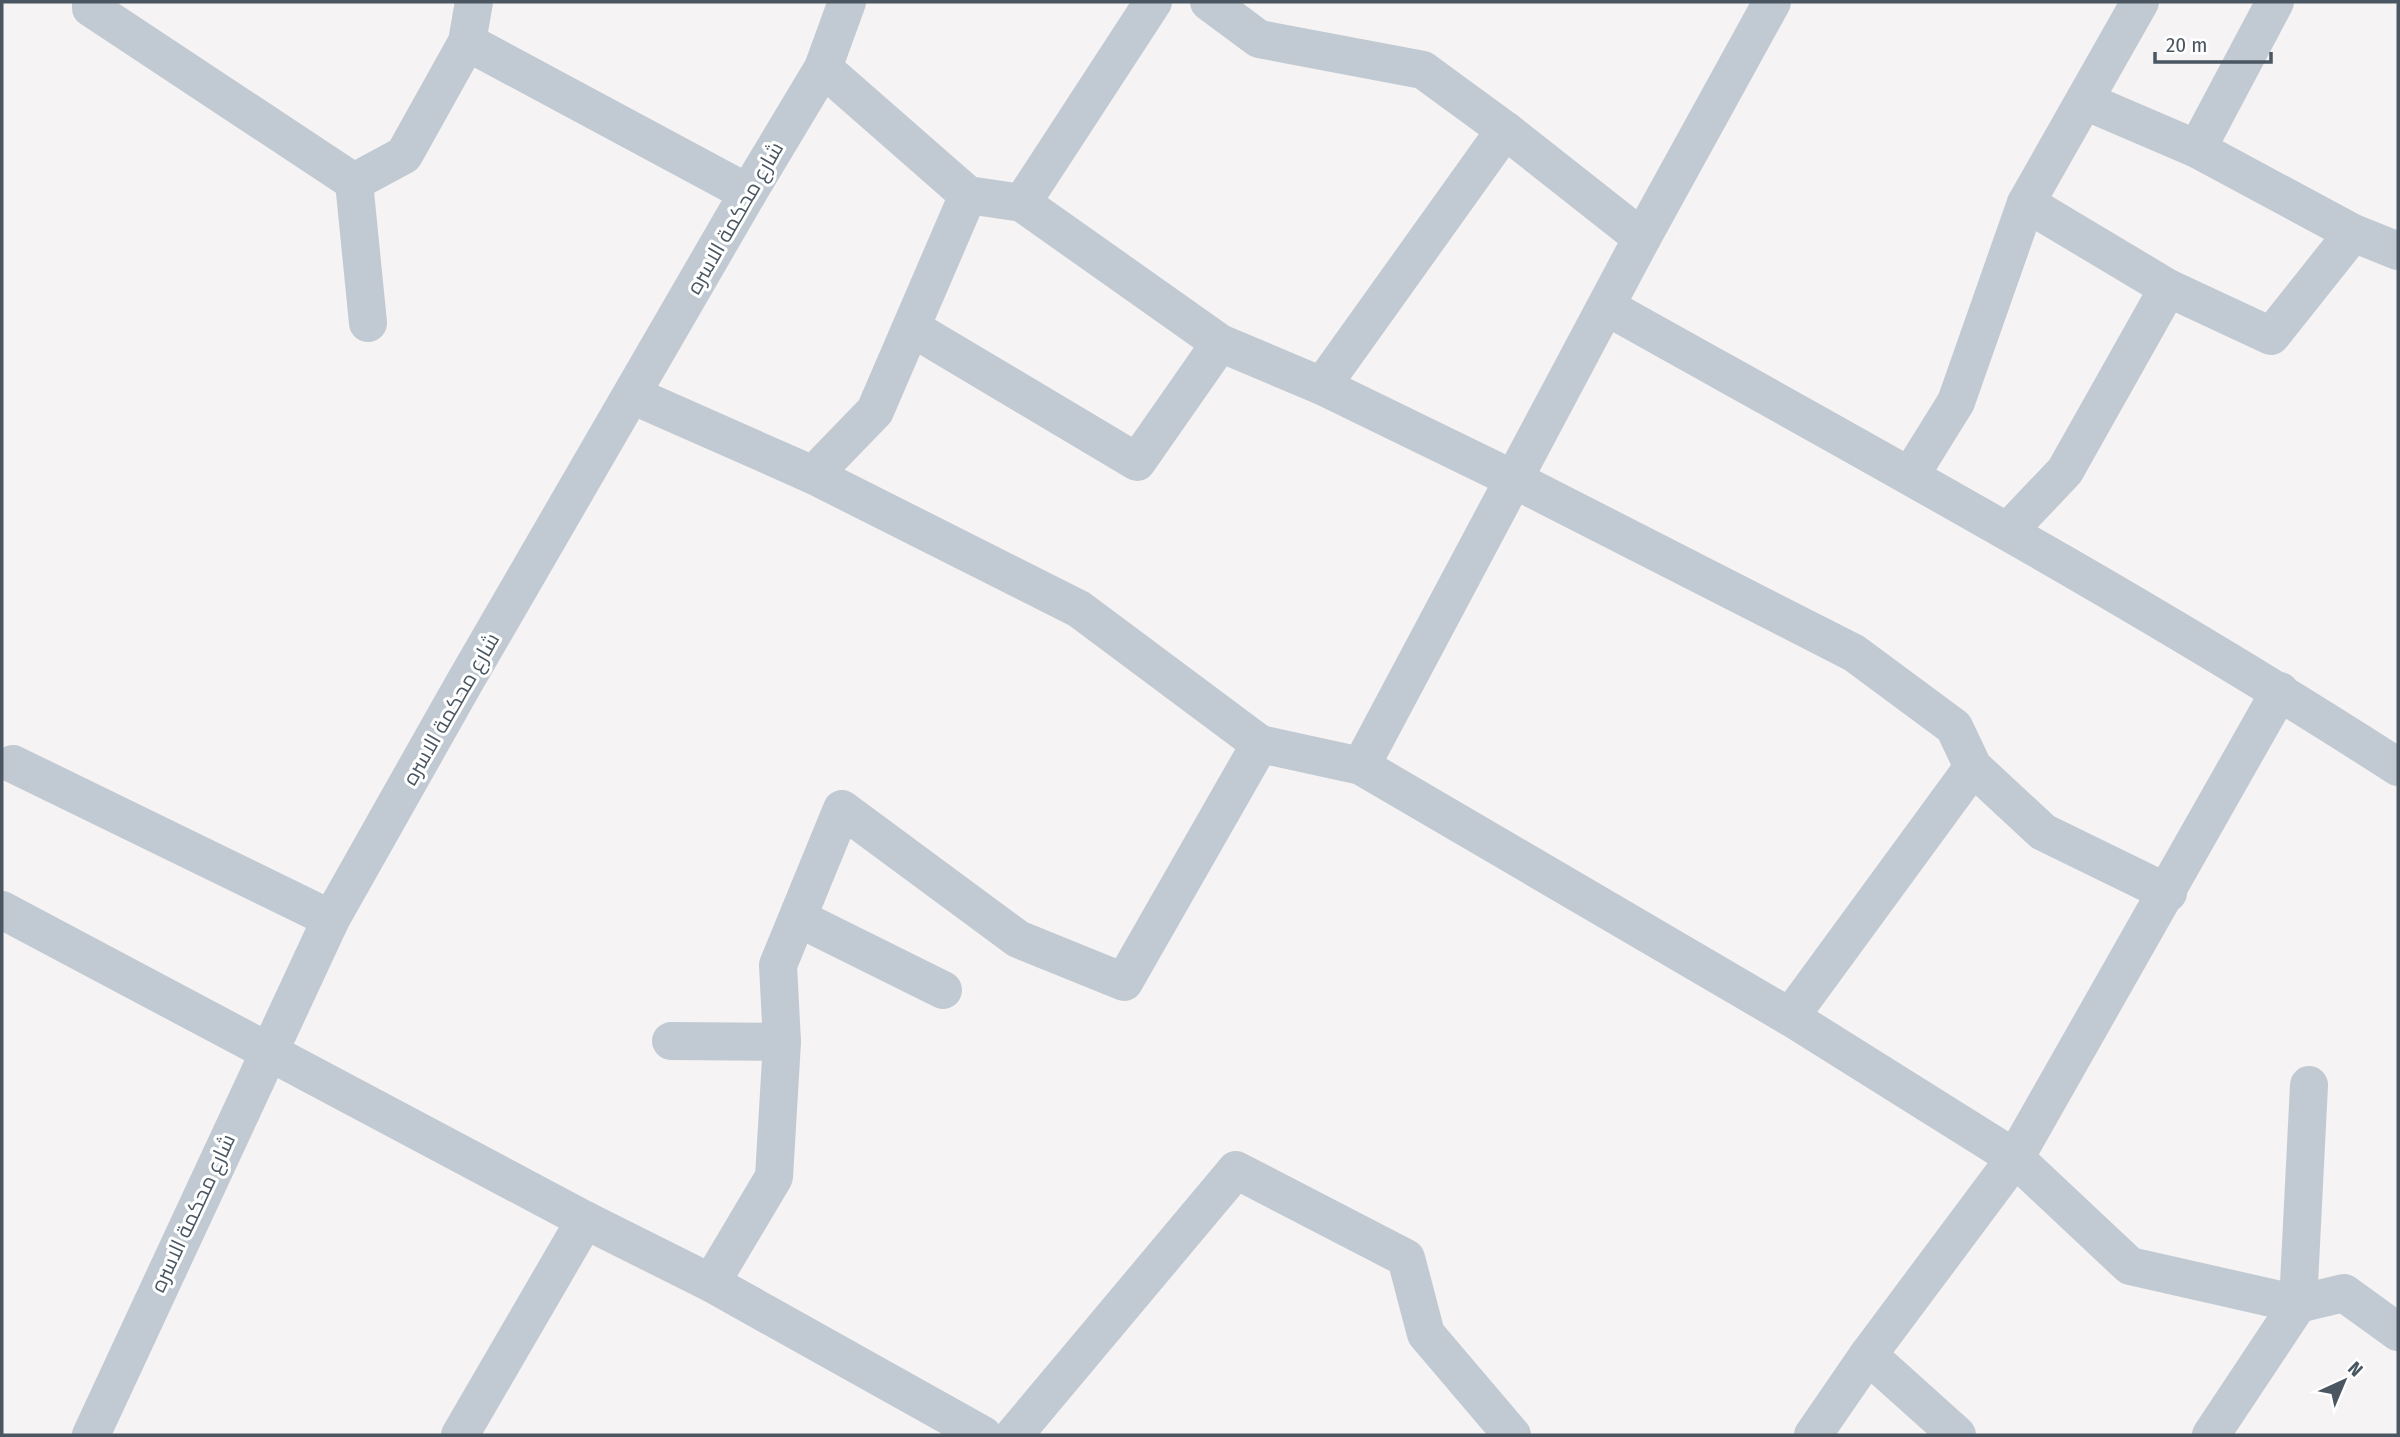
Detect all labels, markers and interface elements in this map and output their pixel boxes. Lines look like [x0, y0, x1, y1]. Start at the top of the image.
scale bar [2155, 21, 2270, 65]
text: 20 m [2166, 32, 2207, 58]
street label: شارع محكمة الاسره [681, 137, 790, 299]
street label: شارع محكمة الاسره [397, 628, 506, 790]
street label: شارع محكمة الاسره [145, 1130, 242, 1297]
north arrow [2309, 1346, 2379, 1416]
text: N [2343, 1357, 2368, 1381]

